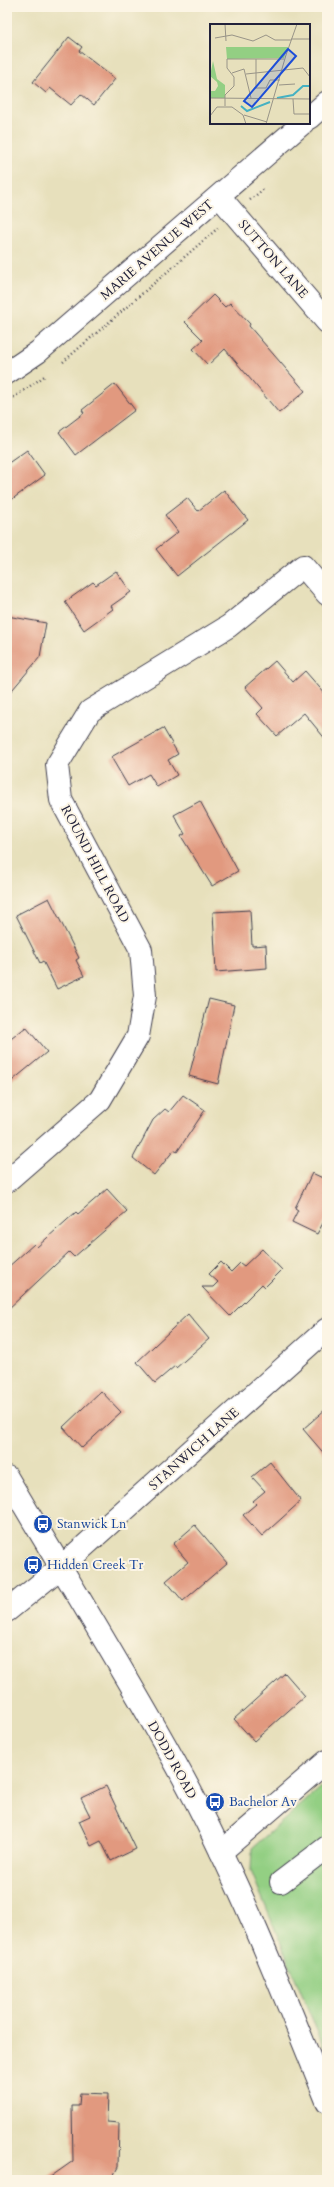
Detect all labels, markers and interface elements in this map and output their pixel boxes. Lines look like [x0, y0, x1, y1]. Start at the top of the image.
inset map [210, 24, 310, 124]
street label: MARIE AVENUE WEST [96, 195, 218, 304]
street label: SUTTON LANE [234, 216, 312, 302]
street label: ROUND HILL ROAD [56, 802, 134, 926]
street label: STANWICH LANE [145, 1404, 243, 1494]
bus stop icon: Stanwick Ln [32, 1513, 54, 1535]
place label: Stanwick Ln [57, 1515, 127, 1533]
bus stop icon: Hidden Creek Tr [22, 1554, 44, 1576]
place label: Hidden Creek Tr [47, 1556, 144, 1574]
street label: DODD ROAD [143, 1718, 201, 1802]
bus stop icon: Bachelor Av [204, 1791, 226, 1813]
place label: Bachelor Av [229, 1793, 297, 1811]

